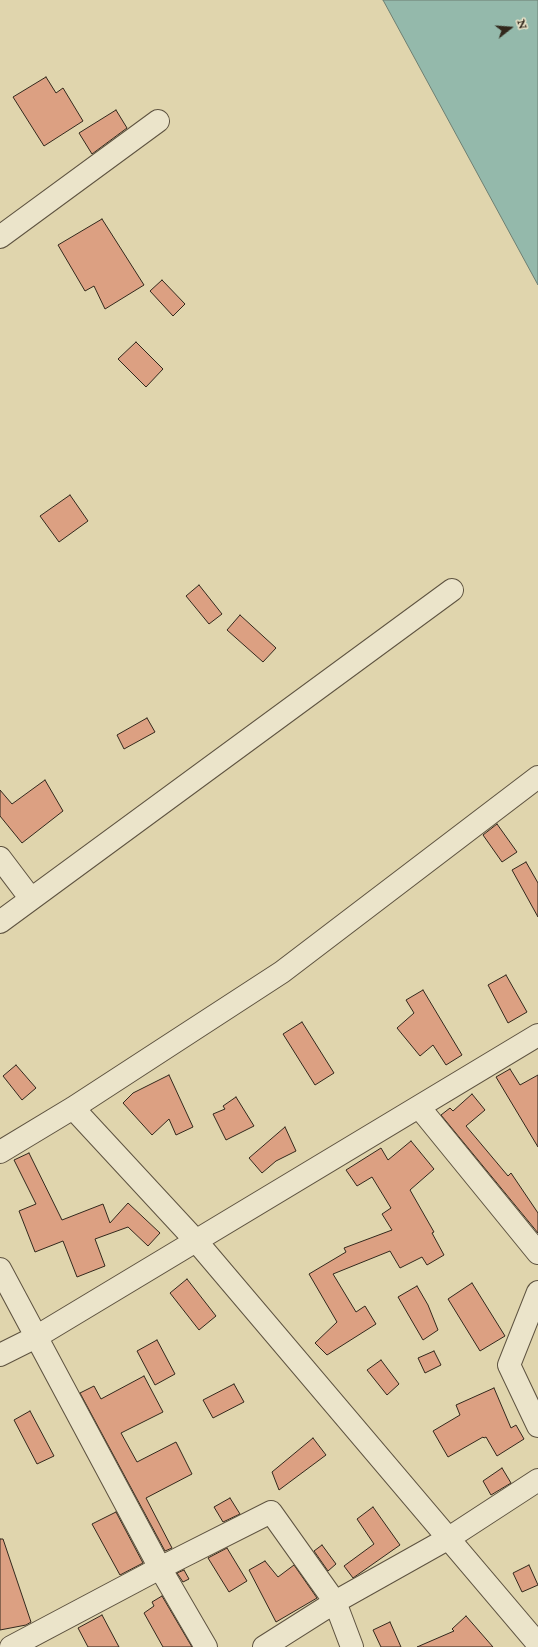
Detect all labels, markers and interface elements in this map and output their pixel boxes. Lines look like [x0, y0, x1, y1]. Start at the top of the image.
north arrow [490, 8, 530, 48]
text: N [513, 18, 530, 31]

